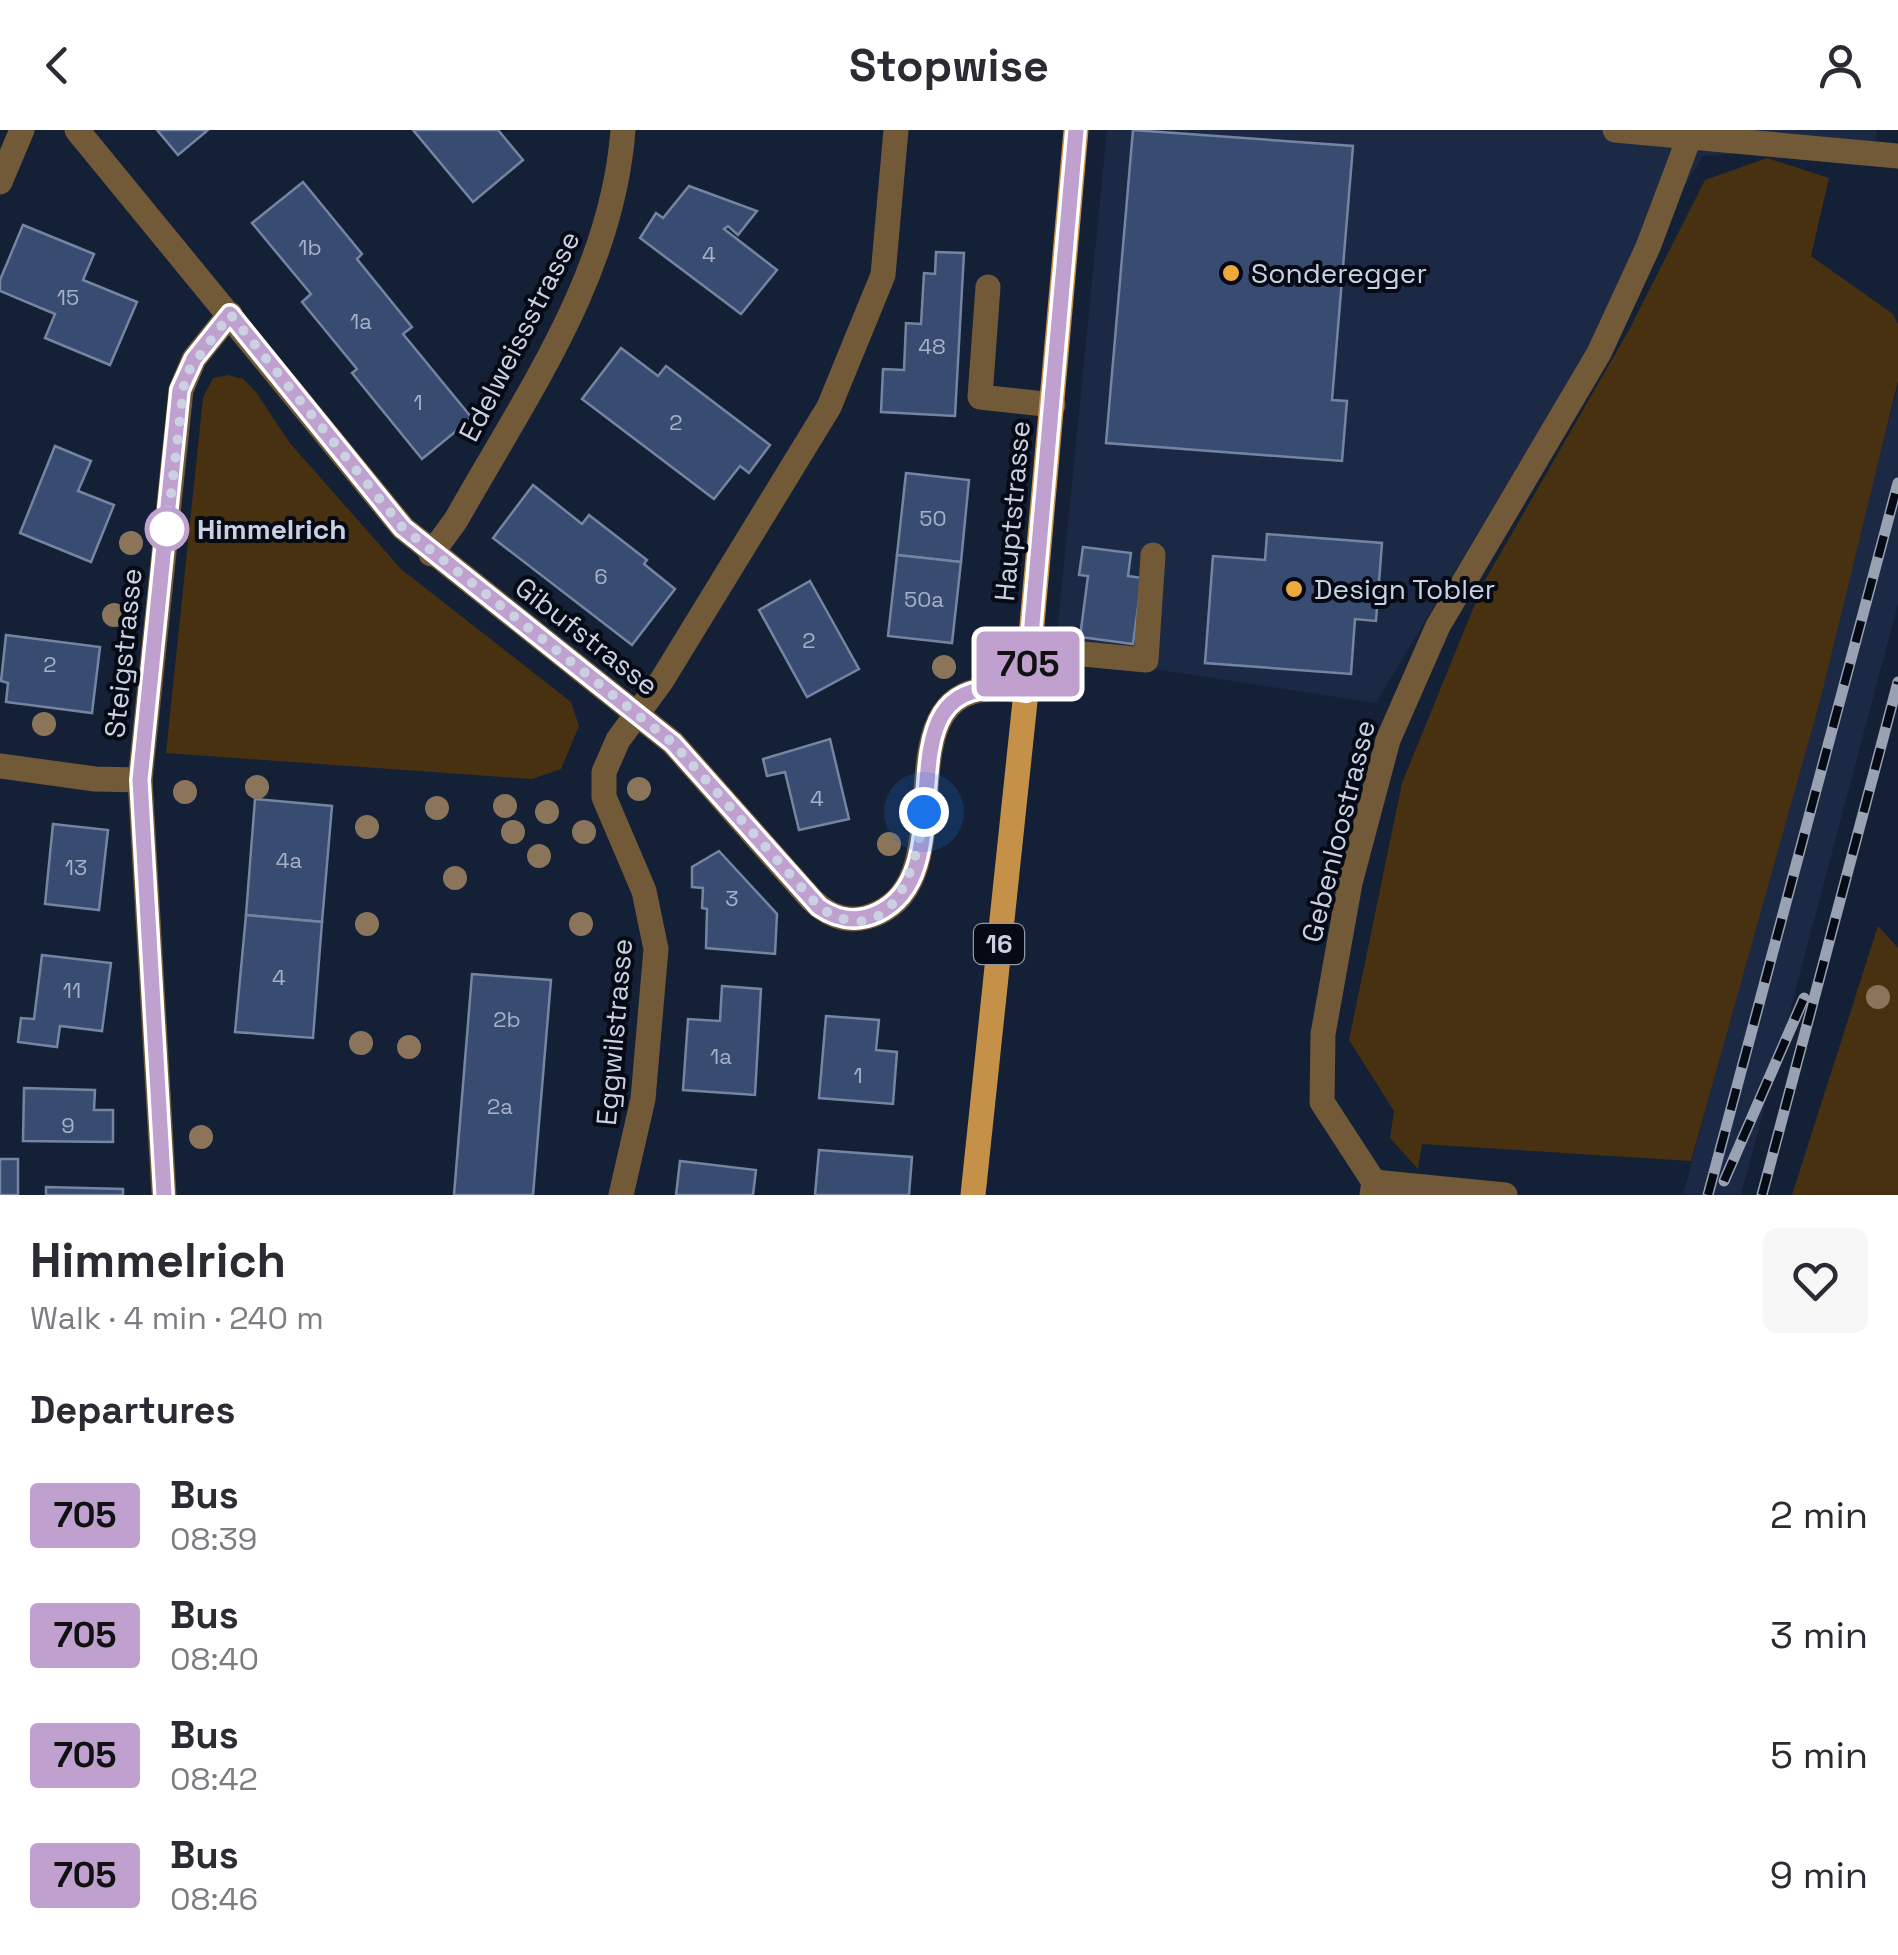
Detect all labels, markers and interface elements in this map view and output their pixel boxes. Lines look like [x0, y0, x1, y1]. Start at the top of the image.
text: Stopwise [849, 37, 1049, 94]
icon: back [30, 38, 85, 93]
icon: person [1813, 38, 1868, 93]
street label: Edelweissstrasse [450, 225, 588, 447]
house number: 1b [298, 233, 322, 261]
house number: 4 [702, 240, 716, 268]
place label: Sonderegger [1251, 255, 1427, 291]
marker: Sonderegger [1220, 262, 1242, 284]
house number: 15 [57, 283, 79, 311]
house number: 1a [350, 307, 372, 335]
house number: 48 [918, 332, 946, 360]
house number: 1 [413, 388, 423, 416]
house number: 2 [669, 408, 683, 436]
street label: Hauptstrasse [986, 419, 1038, 603]
house number: 50 [919, 504, 947, 532]
marker: Himmelrich [146, 508, 188, 550]
place label: Himmelrich [197, 511, 346, 547]
house number: 6 [594, 562, 608, 590]
street label: Steigstrasse [96, 566, 150, 740]
street label: Gibufstrasse [508, 569, 666, 703]
place label: Design Tobler [1314, 571, 1495, 607]
marker: Design Tobler [1283, 578, 1305, 600]
house number: 50a [904, 585, 944, 613]
house number: 2 [802, 626, 816, 654]
line badge: 705 [970, 632, 1086, 696]
text: 705 [997, 642, 1059, 686]
house number: 2 [43, 650, 57, 678]
street label: Gebenloostrasse [1293, 716, 1383, 946]
house number: 4 [810, 784, 824, 812]
your location [899, 787, 949, 837]
house number: 4a [276, 846, 303, 874]
house number: 13 [65, 853, 87, 881]
house number: 3 [725, 884, 739, 912]
road number: 16 [974, 924, 1024, 964]
street label: Eggwilstrasse [588, 937, 640, 1127]
house number: 4 [272, 963, 286, 991]
house number: 11 [63, 976, 81, 1004]
house number: 2b [493, 1005, 521, 1033]
house number: 1a [710, 1042, 732, 1070]
house number: 1 [853, 1061, 863, 1089]
house number: 2a [487, 1092, 513, 1120]
house number: 9 [61, 1111, 75, 1139]
button: heart [1763, 1228, 1868, 1333]
text: Himmelrich [30, 1230, 286, 1291]
text: Walk · 4 min · 240 m [30, 1298, 324, 1338]
text: Departures [30, 1386, 235, 1434]
text: Bus [170, 1471, 239, 1519]
text: 2 min [1770, 1491, 1868, 1539]
text: 705 [54, 1493, 116, 1537]
text: 08:39 [170, 1519, 257, 1559]
text: Bus [170, 1591, 239, 1639]
text: 3 min [1770, 1611, 1868, 1659]
text: 705 [54, 1613, 116, 1657]
text: 08:40 [170, 1639, 259, 1679]
text: Bus [170, 1711, 239, 1759]
text: 5 min [1770, 1731, 1868, 1779]
text: 705 [54, 1733, 116, 1777]
text: 08:42 [170, 1759, 258, 1799]
text: Bus [170, 1831, 239, 1879]
text: 9 min [1770, 1851, 1868, 1899]
text: 705 [54, 1853, 116, 1897]
text: 08:46 [170, 1879, 258, 1919]

